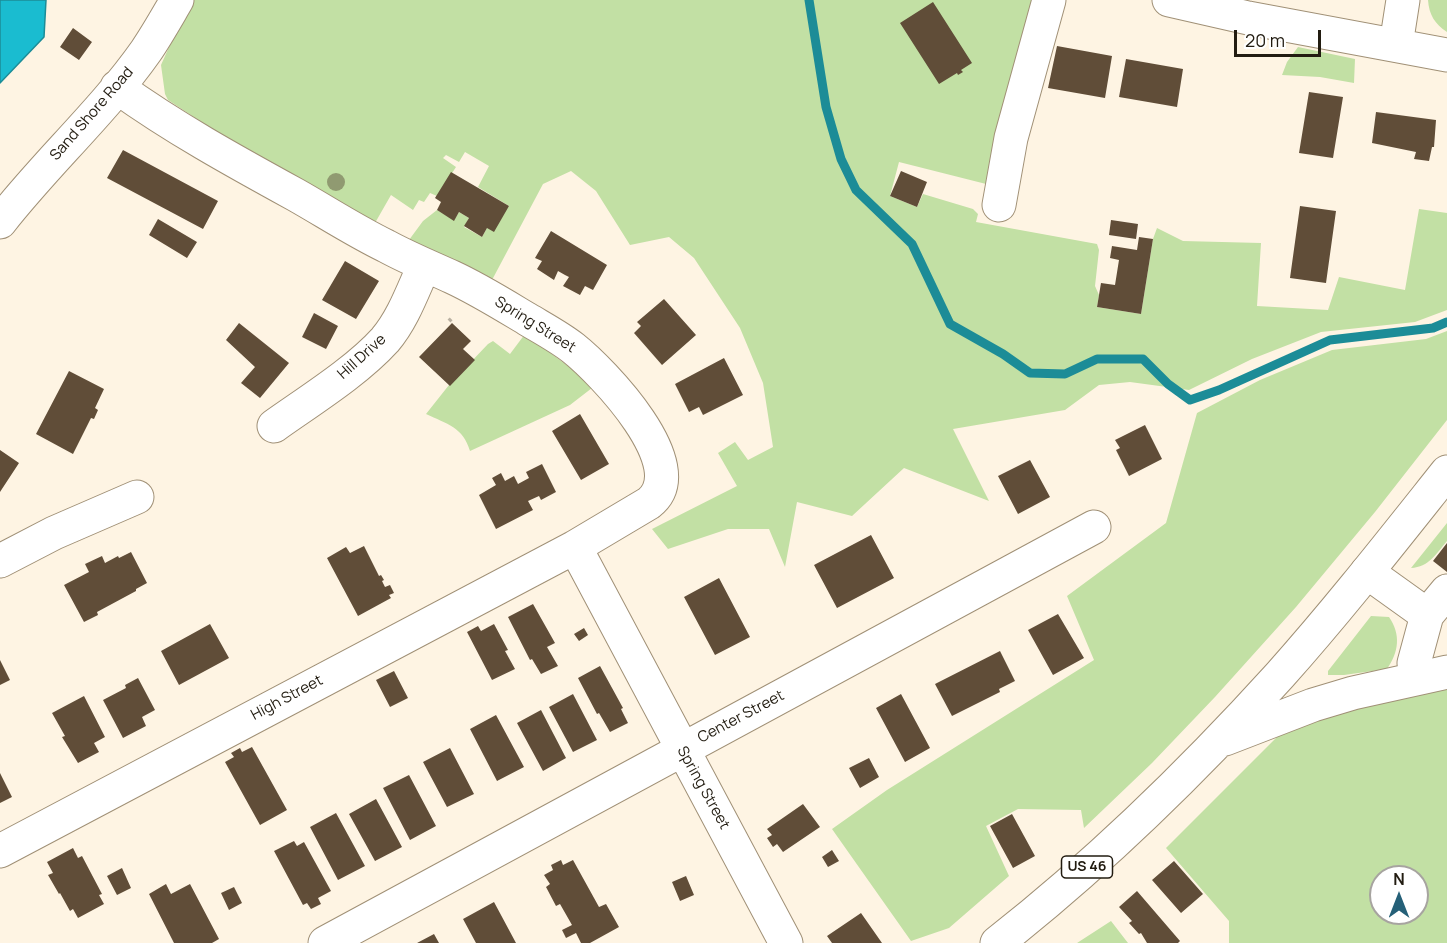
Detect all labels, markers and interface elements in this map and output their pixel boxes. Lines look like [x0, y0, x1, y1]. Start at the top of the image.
scale bar [1237, 18, 1324, 56]
text: 20 m [1245, 28, 1285, 52]
street label: Sand Shore Road [47, 64, 137, 164]
street label: Spring Street [491, 293, 579, 357]
street label: Hill Drive [334, 331, 390, 383]
street label: High Street [248, 672, 326, 724]
street label: Center Street [695, 687, 787, 747]
street label: Spring Street [673, 743, 733, 833]
road number: US 46 [1062, 856, 1112, 878]
north arrow [1369, 865, 1429, 925]
text: N [1393, 868, 1405, 890]

